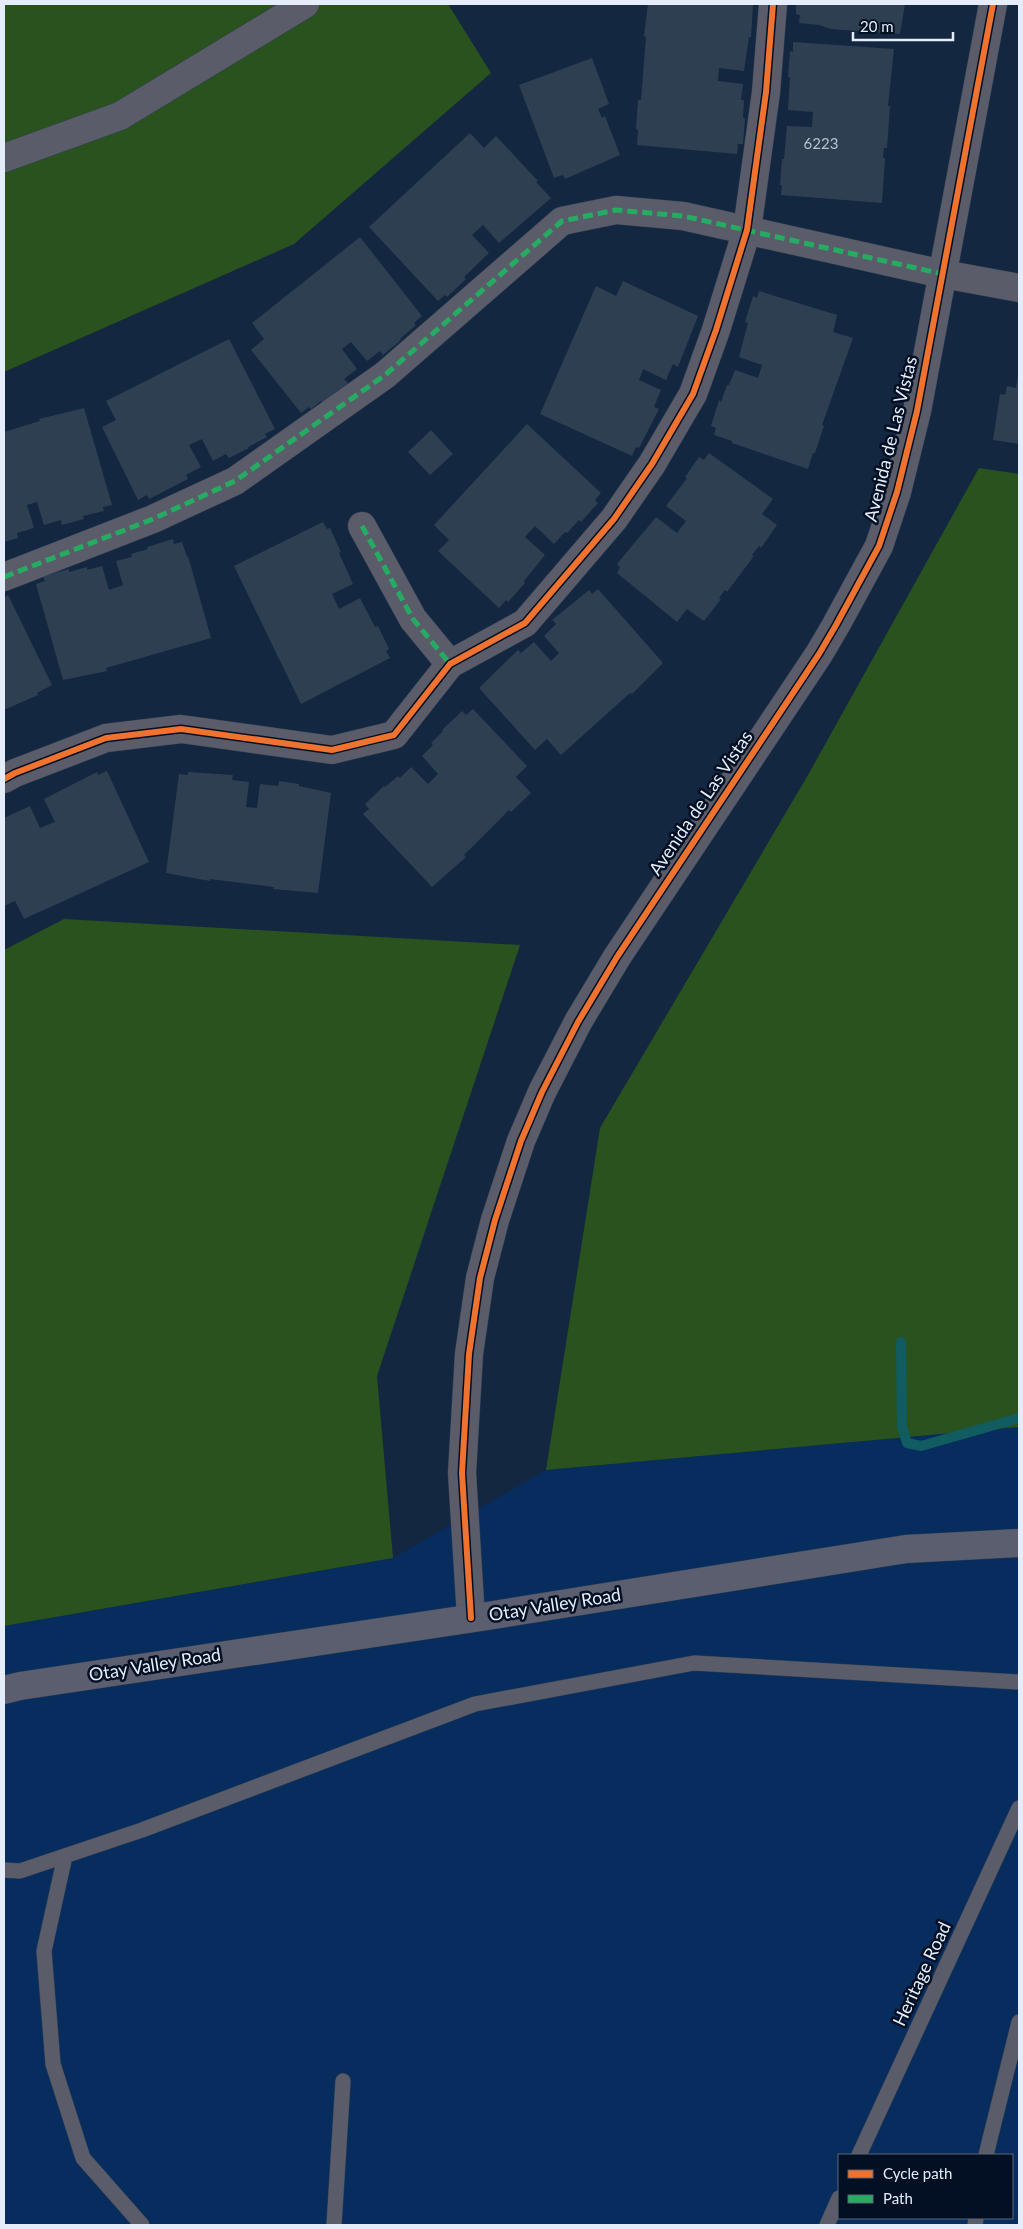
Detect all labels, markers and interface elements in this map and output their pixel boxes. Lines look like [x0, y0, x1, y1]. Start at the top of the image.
scale bar [853, 10, 953, 42]
text: 20 m [860, 17, 894, 35]
house number: 6223 [804, 134, 838, 152]
street label: Avenida de Las Vistas [859, 354, 921, 524]
street label: Avenida de Las Vistas [644, 726, 757, 879]
street label: Otay Valley Road [487, 1583, 622, 1625]
street label: Otay Valley Road [87, 1643, 222, 1685]
street label: Heritage Road [887, 1918, 955, 2029]
legend [838, 2154, 1013, 2219]
text: Cycle path [883, 2164, 952, 2182]
text: Path [883, 2189, 913, 2207]

